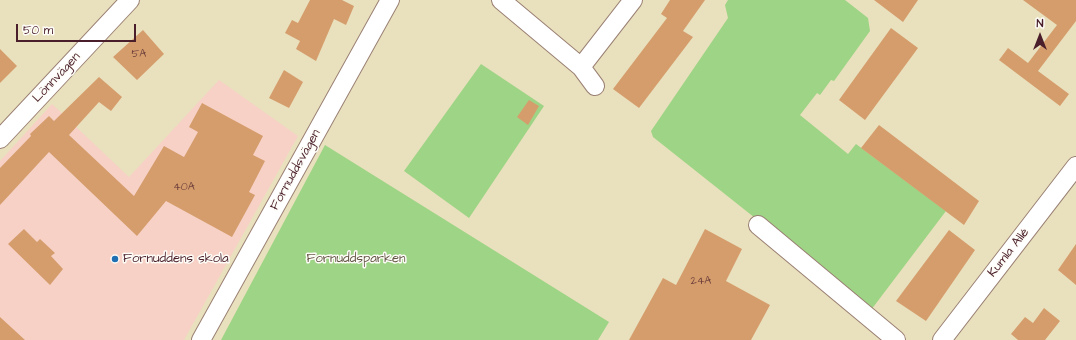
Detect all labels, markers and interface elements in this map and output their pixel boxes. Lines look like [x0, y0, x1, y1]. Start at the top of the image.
scale bar [18, 16, 138, 42]
north arrow [1020, 16, 1060, 56]
text: N [1037, 16, 1043, 31]
text: 50 m [23, 22, 53, 39]
house number: 5A [132, 48, 146, 62]
street label: Lönnvägen [30, 50, 84, 106]
street label: Fornuddsvägen [267, 127, 325, 213]
house number: 40A [173, 181, 195, 195]
street label: Kumla Allé [985, 225, 1033, 281]
place label: Fornuddens skola [123, 251, 229, 267]
park label: Fornuddsparken [307, 251, 405, 267]
marker: Fornuddens skola [110, 254, 120, 264]
house number: 24A [691, 275, 711, 289]

